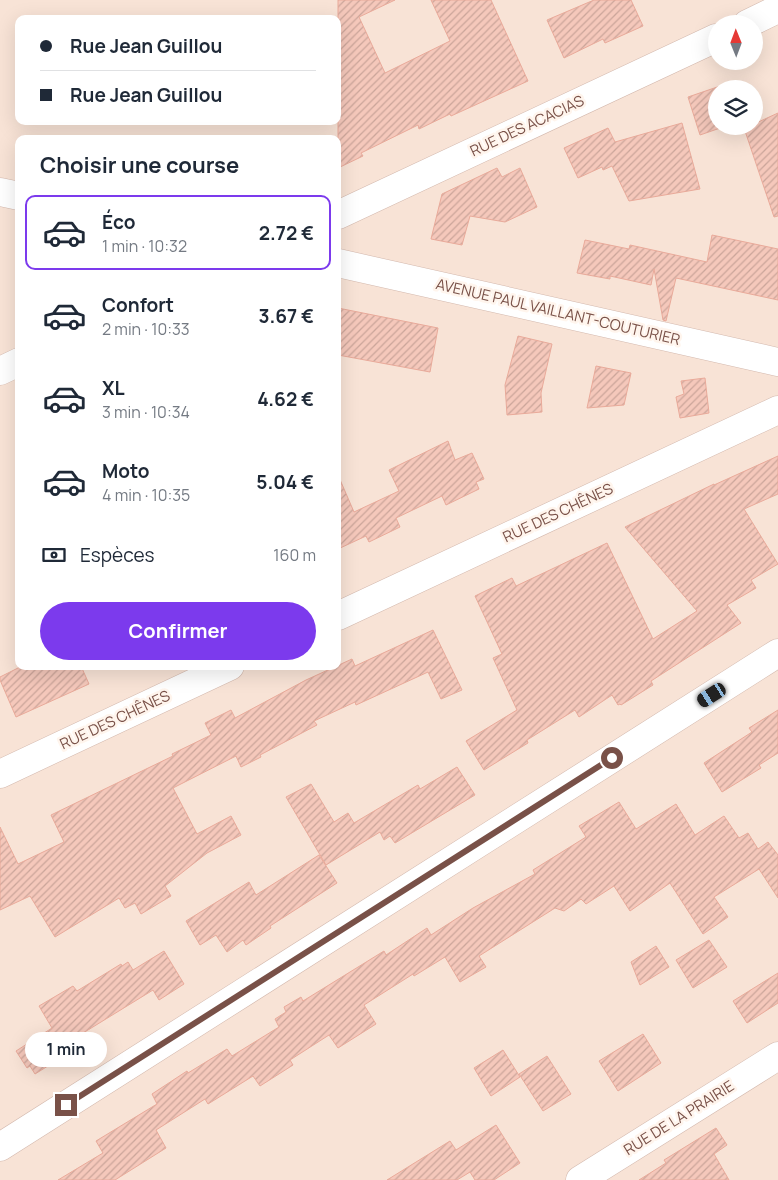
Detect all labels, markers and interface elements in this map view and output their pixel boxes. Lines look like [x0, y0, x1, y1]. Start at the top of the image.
north arrow [708, 15, 762, 70]
map controls [708, 15, 763, 135]
text: Rue Jean Guillou [70, 33, 222, 59]
button: layers [708, 80, 763, 135]
text: Rue Jean Guillou [70, 82, 222, 108]
street label: RUE DES ACACIAS [466, 90, 587, 161]
text: Choisir une course [40, 150, 239, 180]
text: Éco [102, 209, 136, 235]
icon: car [42, 210, 87, 255]
text: 2.72 € [259, 220, 314, 246]
text: 1 min · 10:32 [102, 235, 187, 257]
street label: AVENUE PAUL VAILLANT-COUTURIER [434, 273, 682, 350]
text: Confort [102, 292, 174, 318]
icon: car [42, 293, 87, 338]
text: 3.67 € [258, 303, 314, 329]
text: 2 min · 10:33 [102, 318, 190, 340]
text: XL [102, 375, 125, 401]
icon: car [42, 376, 87, 421]
text: 4.62 € [257, 386, 314, 412]
text: 3 min · 10:34 [102, 401, 190, 423]
text: Moto [102, 458, 149, 484]
icon: car [42, 459, 87, 504]
text: 5.04 € [256, 469, 314, 495]
street label: RUE DES CHÊNES [499, 478, 616, 547]
text: 4 min · 10:35 [102, 484, 190, 506]
icon: cash [40, 541, 68, 569]
text: Espèces [80, 542, 154, 568]
text: 160 m [273, 544, 316, 566]
button: Confirmer [40, 602, 316, 660]
car [695, 681, 728, 709]
street label: RUE DES CHÊNES [56, 685, 173, 754]
route start [601, 747, 623, 769]
callout: 1 min [25, 1032, 107, 1068]
text: 1 min [46, 1038, 86, 1060]
street label: RUE DE LA PRAIRIE [620, 1075, 738, 1160]
route end [55, 1094, 77, 1116]

